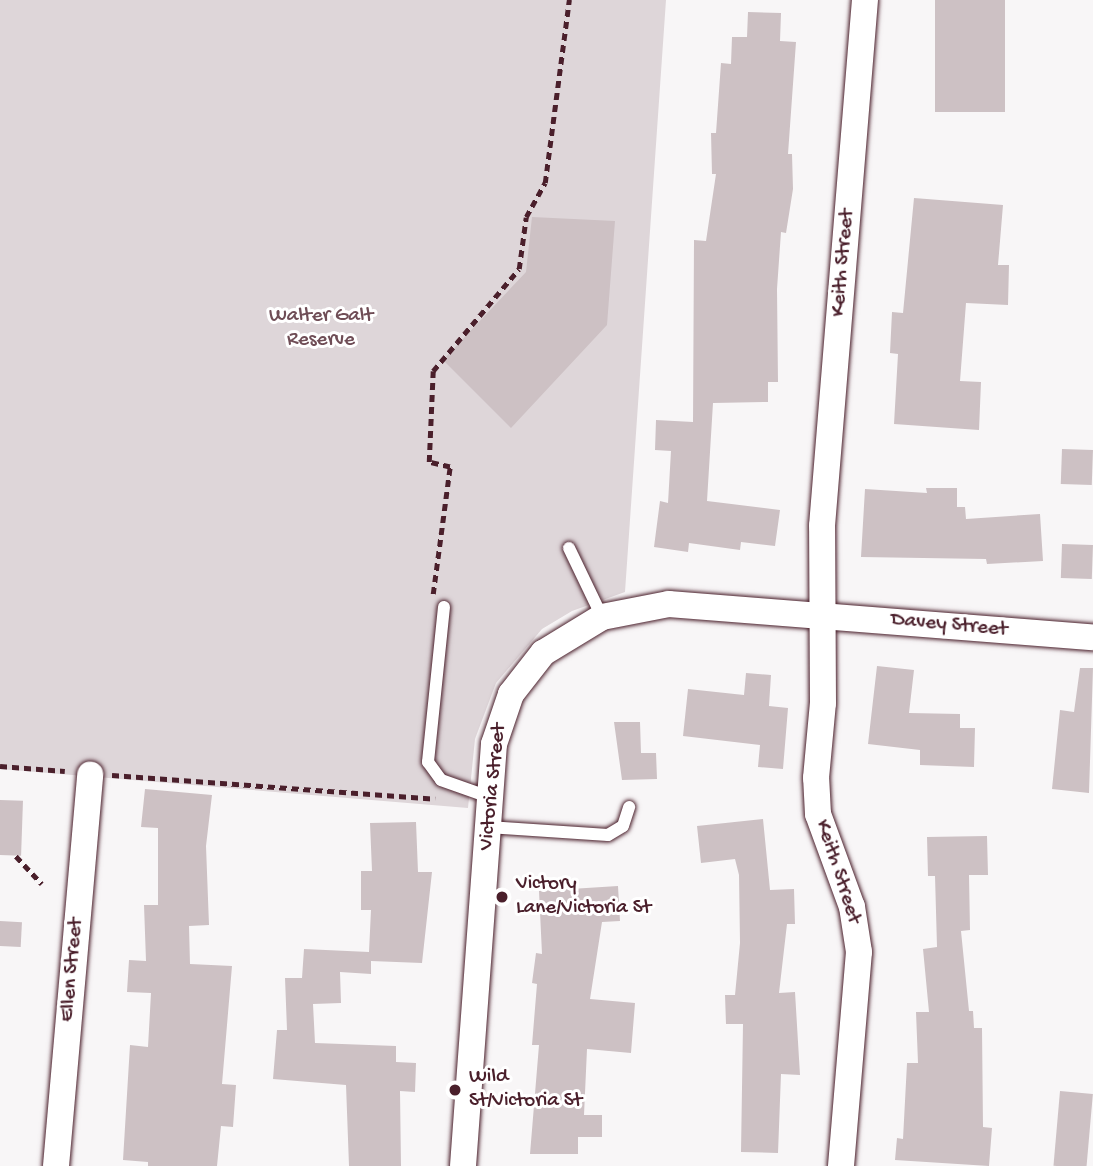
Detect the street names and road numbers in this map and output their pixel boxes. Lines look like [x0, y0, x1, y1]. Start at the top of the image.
street label: Keith Street [827, 208, 861, 318]
street label: Davey Street [890, 608, 1008, 644]
street label: Victoria Street [475, 722, 513, 852]
street label: Keith Street [808, 817, 866, 927]
street label: Ellen Street [56, 917, 90, 1023]

